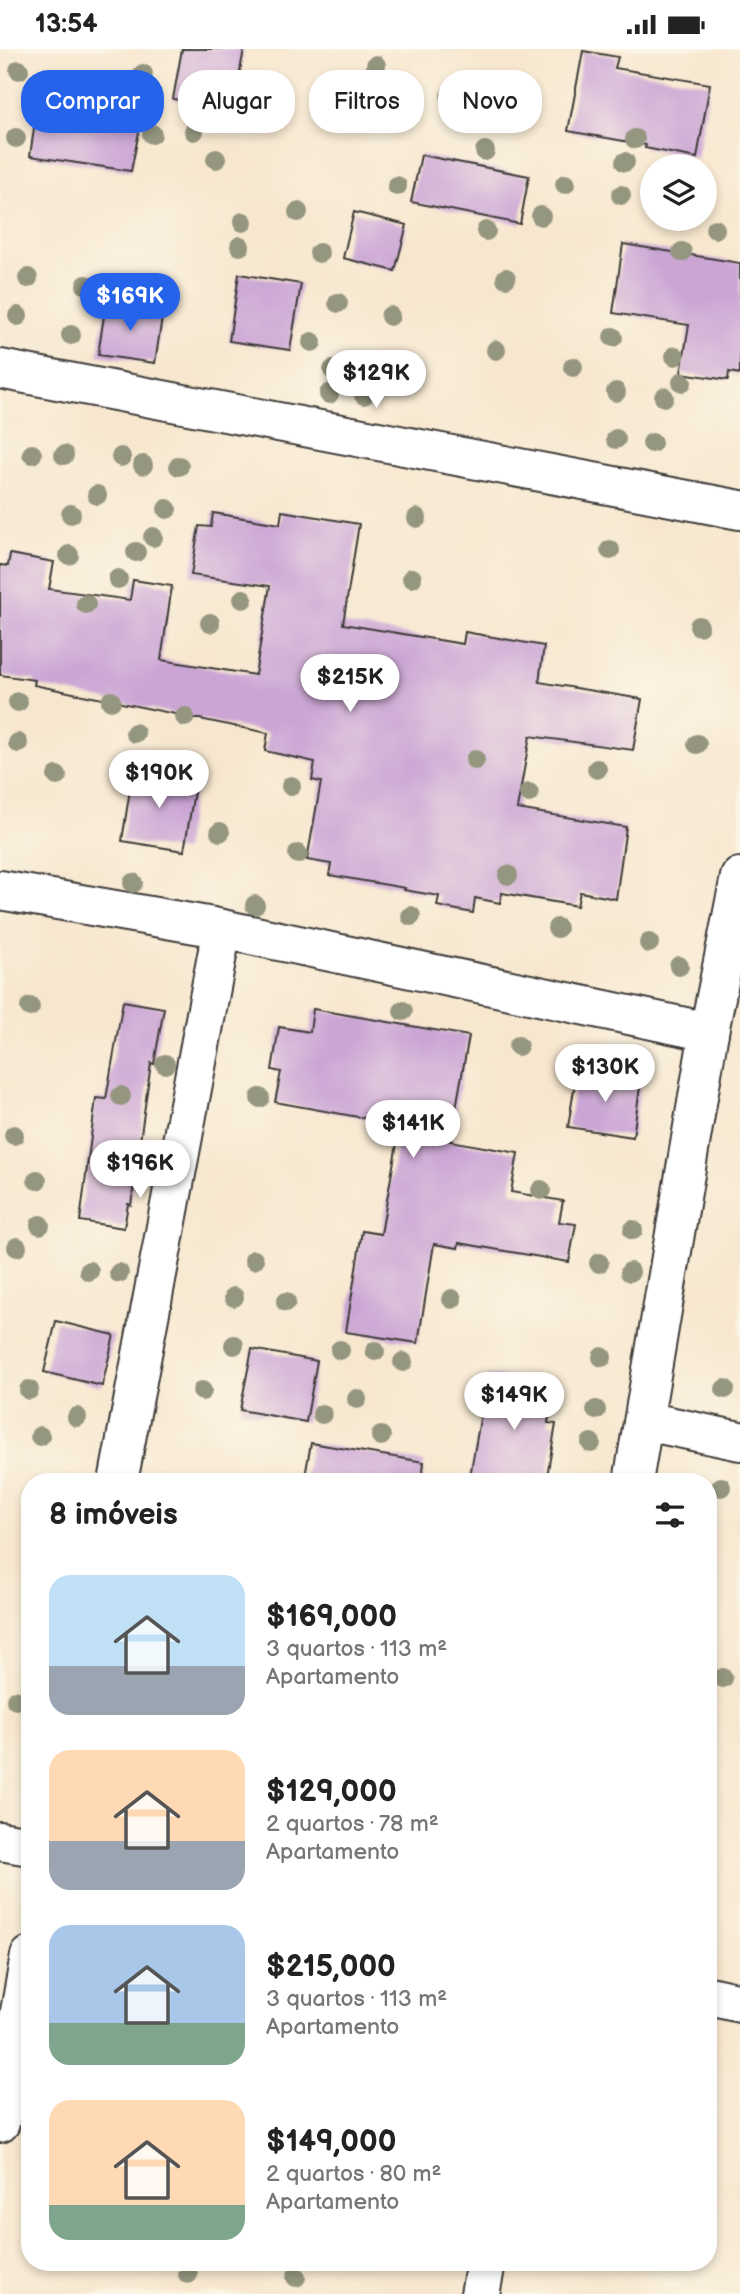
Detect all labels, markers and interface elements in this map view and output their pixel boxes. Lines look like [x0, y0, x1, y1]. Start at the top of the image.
text: 13:54 [35, 9, 98, 40]
chip: Comprar [21, 70, 164, 133]
chip: Alugar [178, 70, 295, 133]
chip: Filtros [309, 70, 424, 133]
chip: Novo [438, 70, 542, 133]
map controls [640, 154, 717, 231]
button: layers [640, 154, 717, 231]
pin: $169K [81, 273, 179, 333]
text: $169K [96, 282, 164, 310]
pin: $129K [327, 351, 425, 410]
text: $129K [342, 359, 410, 387]
pin: $215K [301, 655, 399, 714]
text: $215K [316, 663, 384, 691]
pin: $190K [110, 751, 208, 810]
text: $190K [125, 759, 193, 787]
pin: $130K [556, 1045, 654, 1104]
text: $130K [571, 1053, 639, 1081]
pin: $141K [364, 1101, 462, 1160]
text: $141K [381, 1109, 445, 1137]
pin: $196K [91, 1141, 189, 1200]
text: $196K [106, 1149, 174, 1177]
pin: $149K [465, 1373, 563, 1432]
text: $149K [480, 1381, 548, 1409]
icon: filters [651, 1496, 689, 1534]
text: 8 imóveis [49, 1497, 178, 1533]
text: $169,000 [266, 1599, 397, 1635]
icon: home [105, 1603, 189, 1687]
text: 3 quartos · 113 m² [266, 1635, 447, 1663]
text: Apartamento [266, 1663, 399, 1691]
text: $129,000 [266, 1774, 397, 1810]
icon: home [105, 1778, 189, 1862]
text: 2 quartos · 78 m² [266, 1810, 439, 1838]
text: Apartamento [266, 1838, 399, 1866]
text: $215,000 [266, 1949, 396, 1985]
icon: home [105, 1953, 189, 2037]
text: 3 quartos · 113 m² [266, 1985, 447, 2013]
text: Apartamento [266, 2013, 399, 2041]
text: $149,000 [266, 2124, 396, 2160]
icon: home [105, 2128, 189, 2212]
text: 2 quartos · 80 m² [266, 2160, 442, 2188]
text: Apartamento [266, 2188, 399, 2216]

